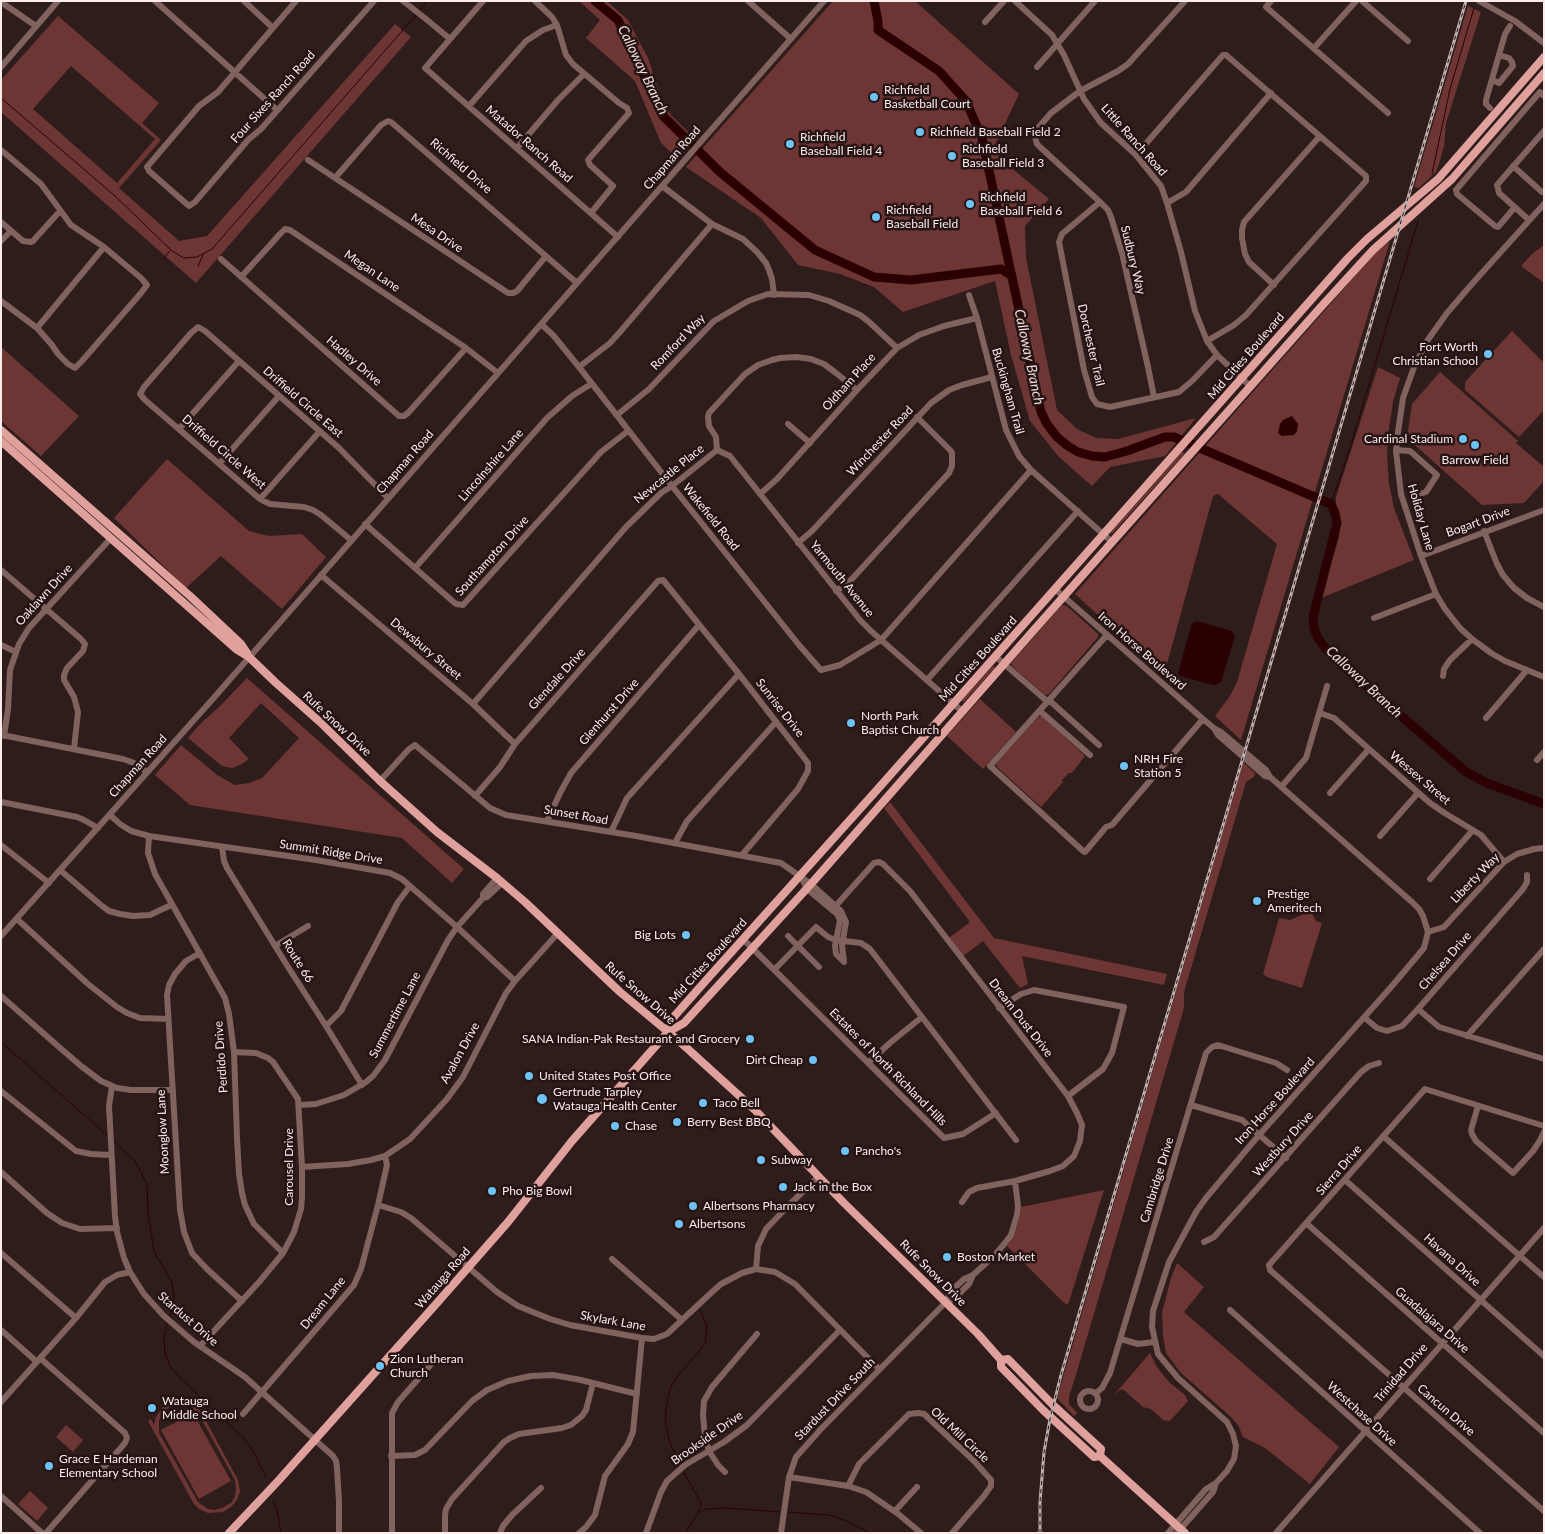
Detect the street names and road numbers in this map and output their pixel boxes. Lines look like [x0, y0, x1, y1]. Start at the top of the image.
street label: Four Sixes Ranch Road [228, 48, 318, 146]
street label: Little Ranch Road [1098, 101, 1170, 179]
street label: Matador Ranch Road [483, 102, 575, 186]
street label: Chapman Road [640, 123, 704, 193]
street label: Richfield Drive [427, 135, 495, 197]
street label: Mesa Drive [408, 210, 466, 256]
street label: Sudbury Way [1117, 224, 1149, 296]
street label: Megan Lane [341, 247, 403, 295]
street label: Dorchester Trail [1075, 303, 1107, 387]
street label: Mid Cities Boulevard [1205, 310, 1287, 402]
street label: Romford Way [648, 311, 708, 373]
street label: Hadley Drive [323, 333, 385, 389]
street label: Buckingham Trail [989, 346, 1027, 436]
street label: Oldham Place [819, 350, 879, 414]
street label: Driffield Circle East [260, 363, 346, 441]
street label: Winchester Road [844, 403, 916, 479]
street label: Driffield Circle West [179, 412, 269, 492]
street label: Lincolnshire Lane [456, 426, 526, 504]
street label: Chapman Road [373, 427, 437, 497]
street label: Newcastle Place [631, 441, 707, 507]
street label: Wakefield Road [680, 481, 742, 553]
street label: Holiday Lane [1405, 482, 1437, 552]
street label: Bogart Drive [1444, 504, 1512, 540]
street label: Southampton Drive [452, 513, 532, 599]
street label: Yarmouth Avenue [807, 538, 877, 620]
street label: Oaklawn Drive [13, 561, 75, 629]
street label: Iron Horse Boulevard [1095, 609, 1189, 693]
street label: Mid Cities Boulevard [936, 613, 1020, 705]
street label: Dewsbury Street [387, 615, 465, 683]
street label: Glendale Drive [526, 645, 588, 713]
street label: Glenhurst Drive [576, 676, 642, 748]
street label: Sunrise Drive [753, 676, 807, 740]
street label: Rufe Snow Drive [300, 689, 374, 759]
street label: Chapman Road [106, 732, 170, 800]
street label: Wessex Street [1387, 748, 1453, 808]
street label: Sunset Road [543, 802, 609, 828]
street label: Summit Ridge Drive [278, 837, 384, 867]
street label: Liberty Way [1448, 850, 1502, 906]
street label: Mid Cities Boulevard [666, 915, 750, 1007]
street label: Chelsea Drive [1416, 929, 1474, 993]
street label: Route 66 [279, 937, 317, 985]
street label: Rufe Snow Drive [602, 959, 678, 1027]
street label: Summertime Lane [366, 970, 424, 1060]
street label: Dream Dust Drive [986, 976, 1056, 1060]
street label: Estates of North Richland Hills [826, 1005, 950, 1129]
street label: Avalon Drive [437, 1020, 483, 1086]
street label: Perdido Drive [211, 1021, 231, 1093]
street label: Iron Horse Boulevard [1232, 1055, 1318, 1147]
street label: Moonglow Lane [154, 1089, 172, 1175]
street label: Westbury Drive [1250, 1108, 1316, 1180]
street label: Carousel Drive [282, 1128, 296, 1206]
street label: Cambridge Drive [1137, 1135, 1177, 1225]
street label: Sierra Drive [1313, 1142, 1365, 1198]
street label: Havana Drive [1421, 1231, 1483, 1289]
street label: Rufe Snow Drive [897, 1237, 969, 1309]
street label: Watauga Road [412, 1244, 474, 1312]
street label: Dream Lane [297, 1274, 349, 1332]
street label: Guadalajara Drive [1392, 1284, 1472, 1356]
street label: Stardust Drive [155, 1289, 221, 1349]
street label: Skylark Lane [579, 1308, 647, 1334]
street label: Trinidad Drive [1371, 1340, 1431, 1406]
street label: Stardust Drive South [792, 1355, 878, 1443]
street label: Westchase Drive [1324, 1379, 1400, 1449]
street label: Cancun Drive [1414, 1381, 1478, 1439]
street label: Old Mill Circle [928, 1404, 992, 1466]
street label: Brookside Drive [668, 1408, 746, 1468]

